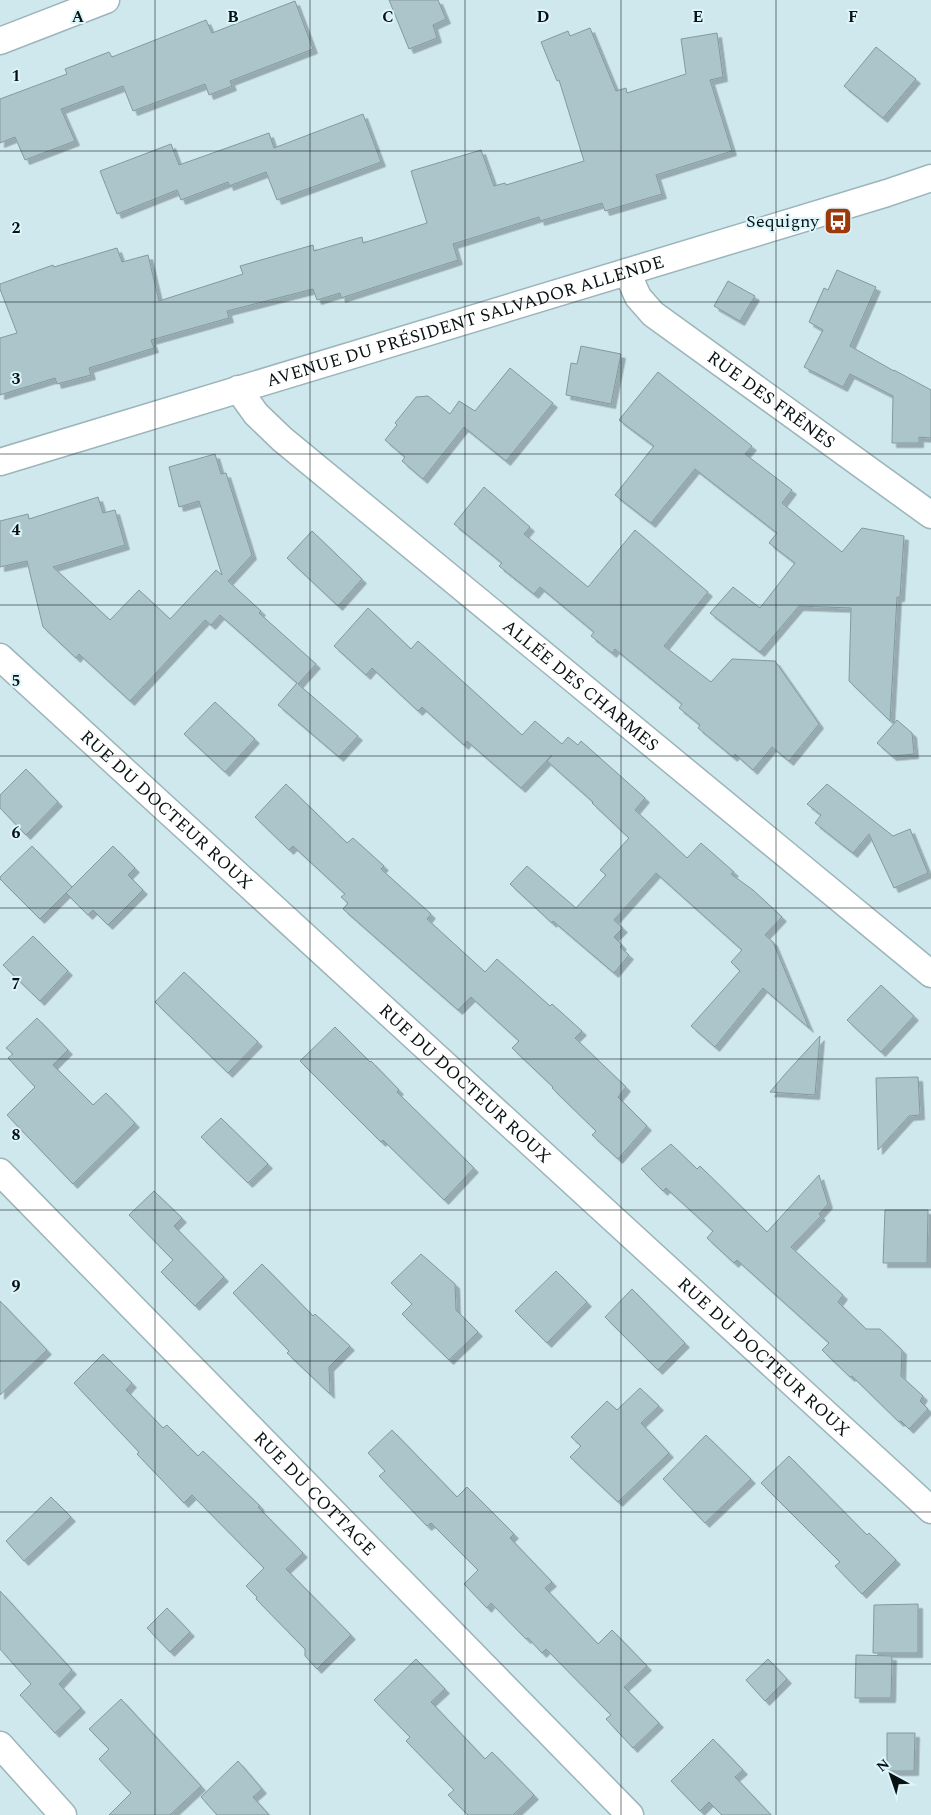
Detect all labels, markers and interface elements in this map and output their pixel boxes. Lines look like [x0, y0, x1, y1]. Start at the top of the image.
text: A [72, 5, 85, 29]
text: B [227, 5, 239, 29]
text: C [382, 5, 394, 29]
text: D [537, 5, 550, 29]
text: E [693, 5, 703, 29]
text: F [848, 5, 858, 29]
text: 1 [12, 64, 20, 88]
bus stop icon: Sequigny [823, 206, 853, 236]
place label: Sequigny [746, 208, 820, 235]
text: 2 [12, 216, 21, 240]
street label: AVENUE DU PRÉSIDENT SALVADOR ALLENDE [263, 248, 667, 394]
street label: RUE DES FRÊNES [702, 344, 841, 455]
text: 3 [12, 367, 21, 391]
text: 4 [12, 518, 21, 542]
street label: ALLÉE DES CHARMES [497, 613, 665, 758]
text: 5 [12, 669, 20, 693]
street label: RUE DU DOCTEUR ROUX [74, 723, 259, 896]
text: 6 [12, 821, 21, 845]
text: 7 [12, 972, 21, 996]
street label: RUE DU DOCTEUR ROUX [373, 997, 558, 1169]
text: 8 [12, 1123, 21, 1147]
street label: RUE DU DOCTEUR ROUX [672, 1271, 856, 1443]
text: 9 [12, 1274, 21, 1298]
street label: RUE DU COTTAGE [247, 1425, 382, 1562]
north arrow [866, 1750, 916, 1800]
text: N [872, 1754, 894, 1777]

